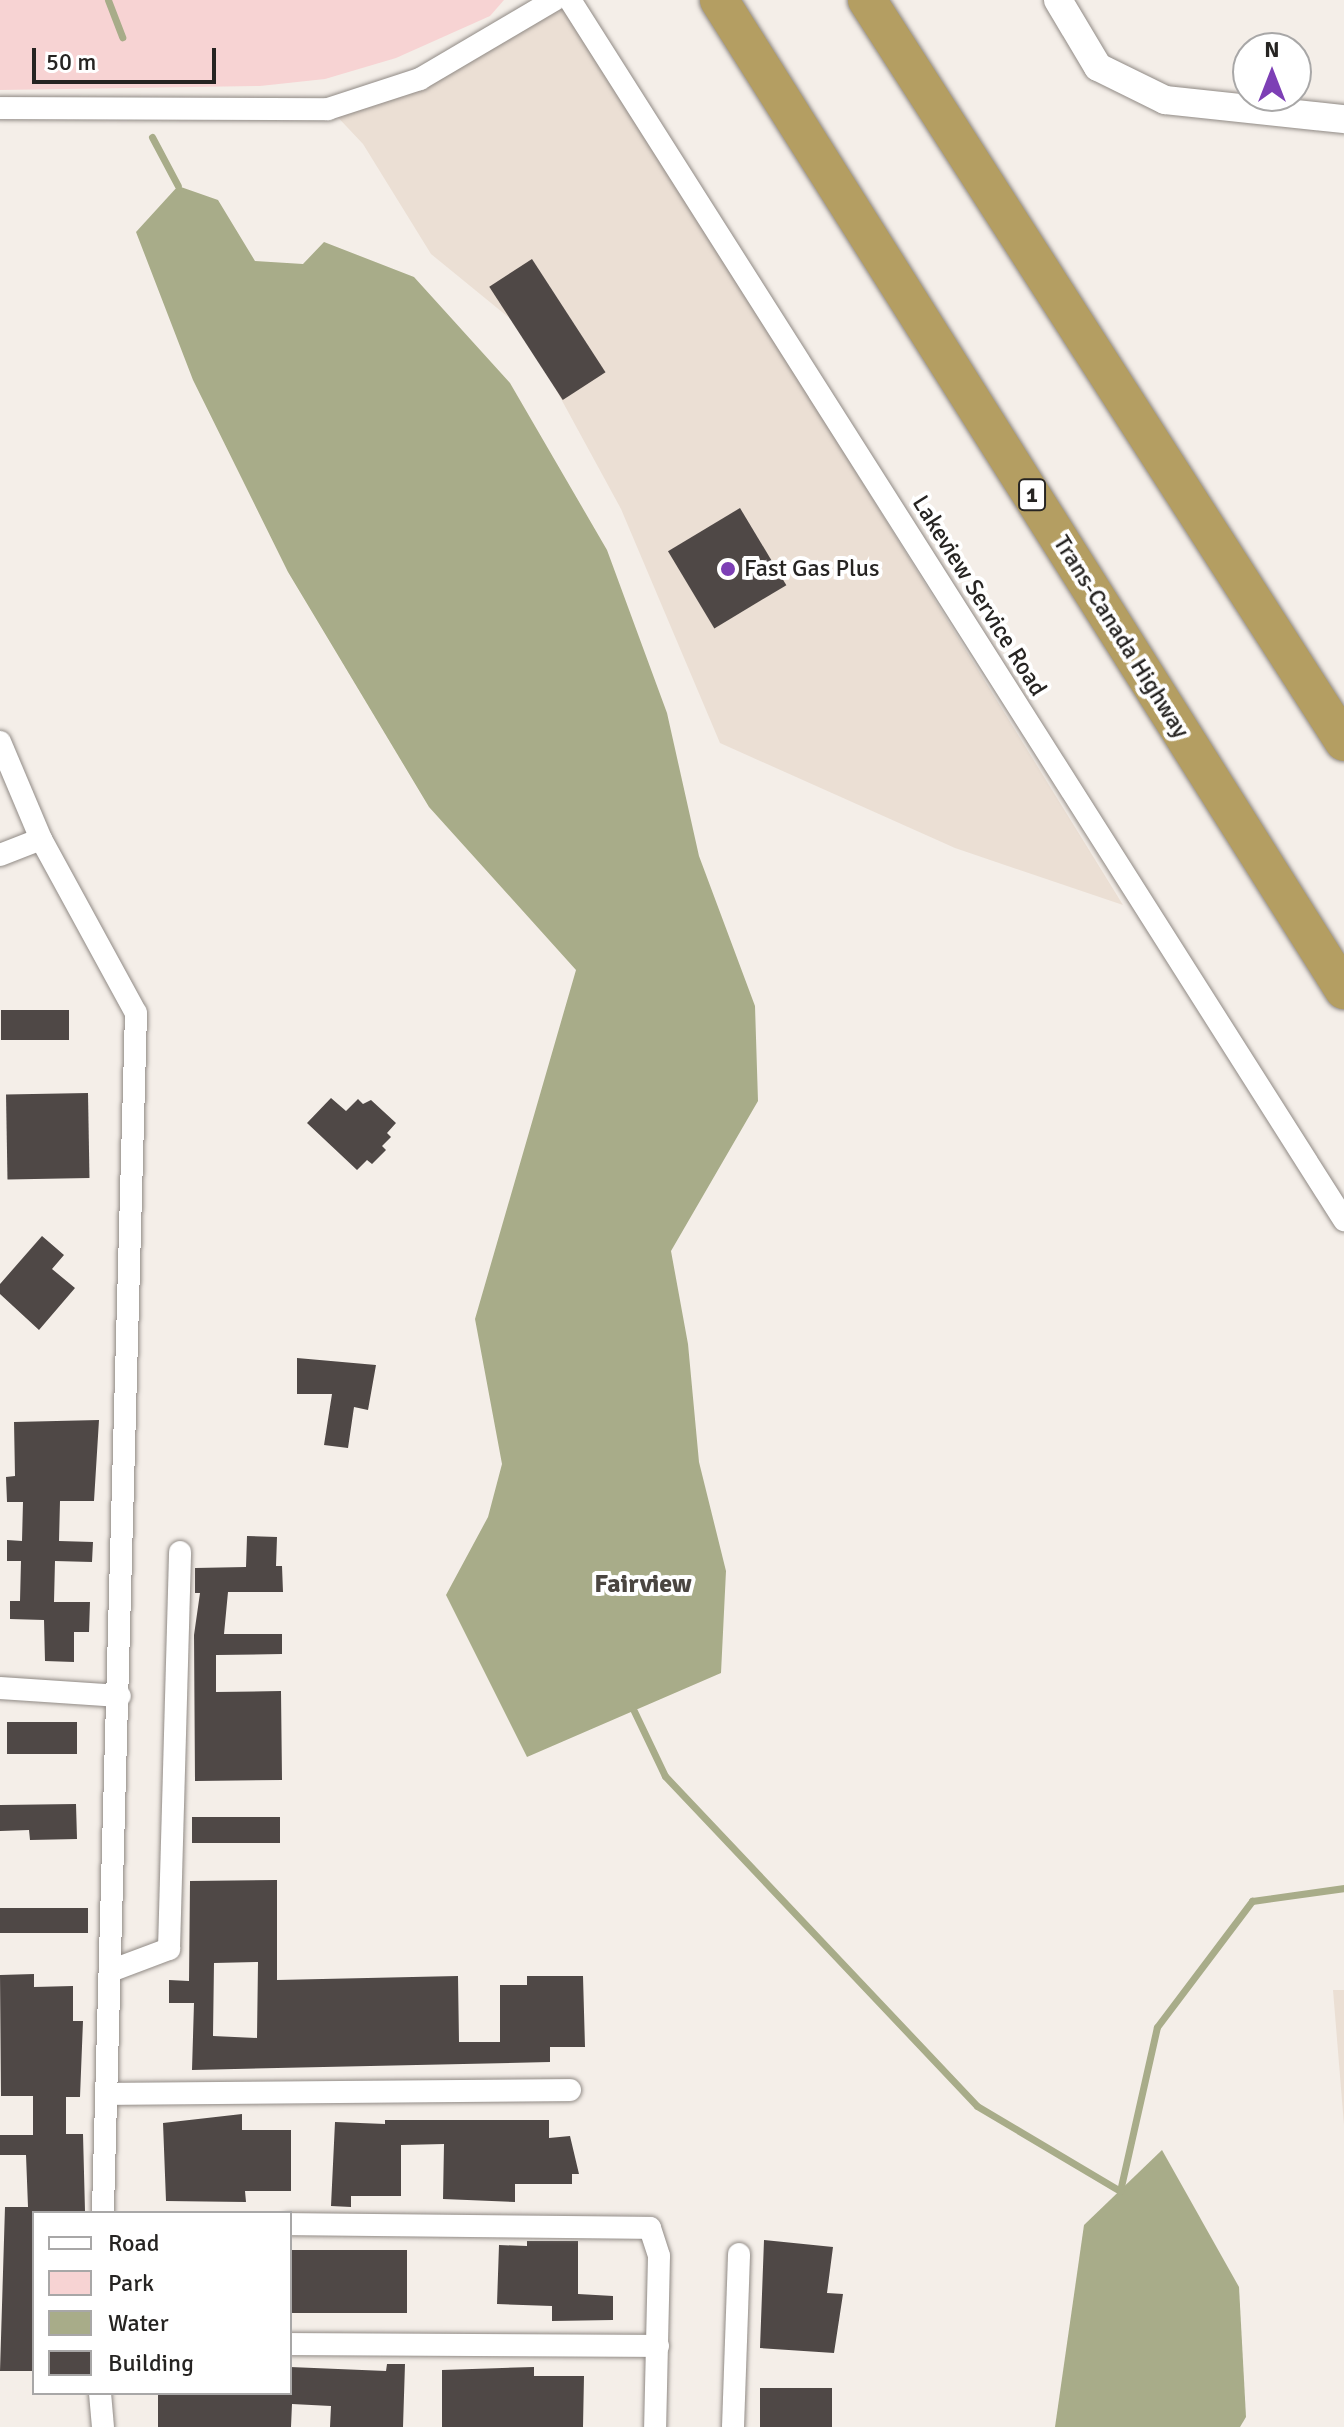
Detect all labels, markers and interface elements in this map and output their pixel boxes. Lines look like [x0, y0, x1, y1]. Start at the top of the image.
scale bar [36, 32, 220, 82]
north arrow [1232, 32, 1312, 112]
text: N [1264, 36, 1280, 63]
text: 50 m [46, 47, 96, 77]
road number: 1 [1018, 477, 1046, 513]
street label: Lakeview Service Road [906, 490, 1052, 702]
street label: Trans-Canada Highway [1047, 530, 1195, 744]
place label: Fast Gas Plus [744, 555, 879, 583]
marker: Fast Gas Plus [719, 560, 737, 578]
district label: Fairview [594, 1569, 692, 1601]
legend [32, 2211, 292, 2395]
text: Road [108, 2228, 159, 2258]
text: Park [108, 2268, 154, 2298]
text: Water [108, 2308, 168, 2338]
text: Building [108, 2348, 194, 2378]

